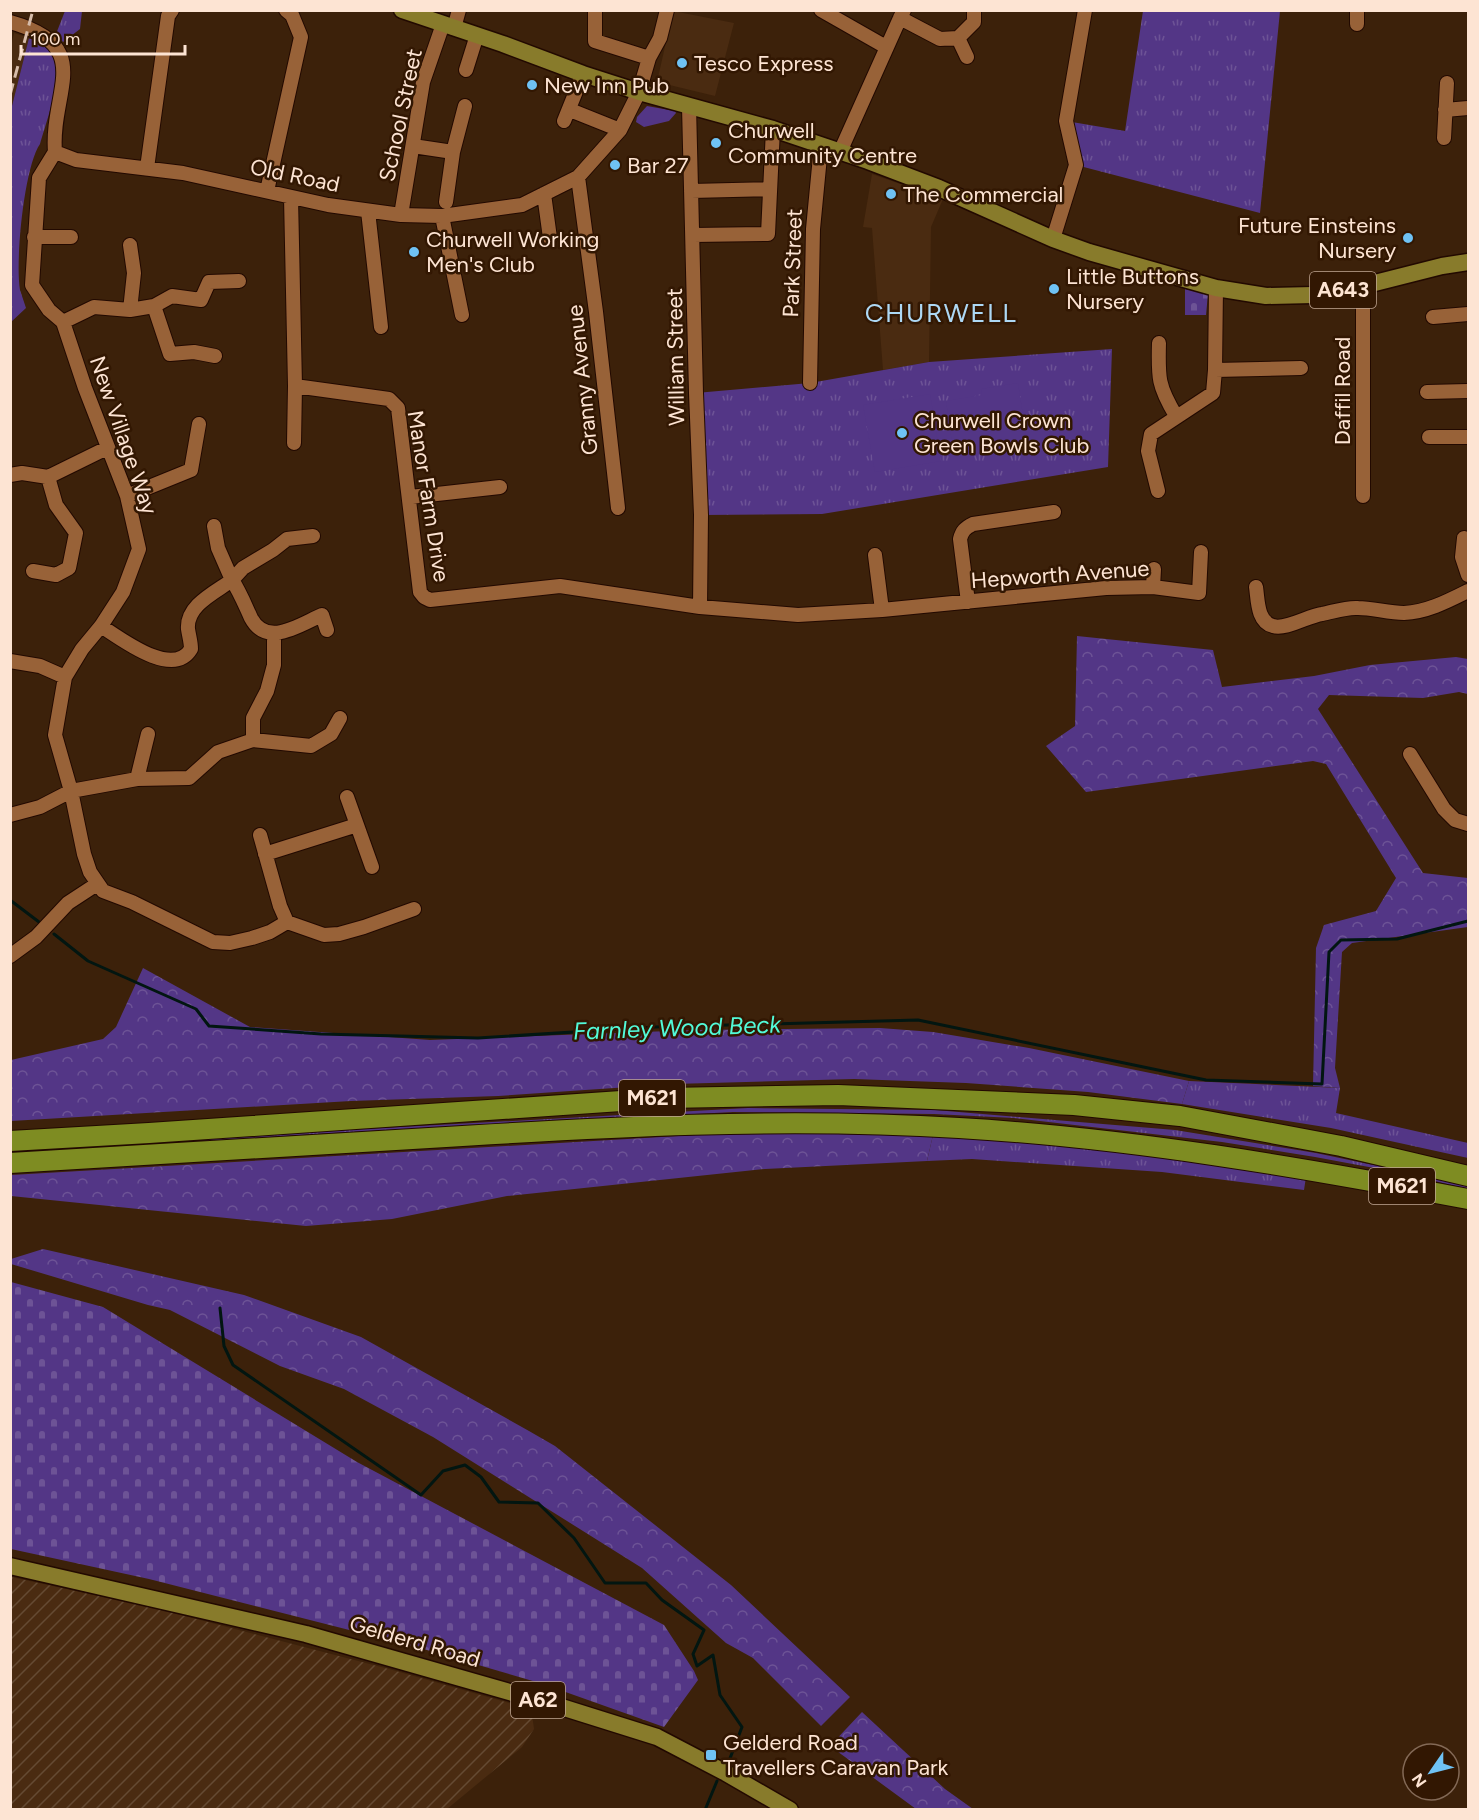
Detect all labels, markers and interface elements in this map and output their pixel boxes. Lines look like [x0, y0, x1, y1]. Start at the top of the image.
scale bar [21, 18, 184, 56]
text: 100 m [30, 28, 80, 50]
street label: School Street [373, 46, 428, 184]
place label: Tesco Express [694, 50, 834, 77]
marker: Tesco Express [675, 56, 689, 70]
place label: New Inn Pub [544, 72, 669, 99]
marker: New Inn Pub [525, 78, 539, 92]
place label: Churwell Community Centre [728, 117, 917, 169]
marker: Churwell Community Centre [709, 136, 723, 150]
place label: Bar 27 [627, 152, 689, 179]
street label: Old Road [248, 153, 342, 198]
marker: Bar 27 [608, 158, 622, 172]
place label: The Commercial [903, 181, 1063, 208]
marker: The Commercial [884, 187, 898, 201]
street label: Park Street [777, 208, 808, 318]
place label: Future Einsteins Nursery [1238, 212, 1396, 264]
place label: Churwell Working Men's Club [426, 226, 599, 278]
marker: Future Einsteins Nursery [1401, 231, 1415, 245]
marker: Churwell Working Men's Club [407, 245, 421, 259]
place label: Little Buttons Nursery [1066, 263, 1199, 315]
road number: A643 [1310, 272, 1376, 308]
marker: Little Buttons Nursery [1047, 282, 1061, 296]
street label: William Street [661, 288, 690, 426]
district label: CHURWELL [865, 297, 1017, 329]
street label: Granny Avenue [561, 303, 604, 457]
street label: Daffil Road [1329, 337, 1356, 445]
street label: New Village Way [84, 352, 163, 518]
place label: Churwell Crown Green Bowls Club [914, 407, 1089, 459]
street label: Manor Farm Drive [402, 408, 455, 584]
marker: Churwell Crown Green Bowls Club [895, 426, 909, 440]
street label: Hepworth Avenue [970, 555, 1150, 594]
water label: Farnley Wood Beck [573, 1009, 783, 1046]
road number: M621 [619, 1080, 685, 1116]
road number: M621 [1369, 1168, 1435, 1204]
street label: Gelderd Road [346, 1610, 483, 1673]
road number: A62 [511, 1682, 565, 1718]
place label: Gelderd Road Travellers Caravan Park [723, 1729, 948, 1781]
north arrow [1401, 1742, 1461, 1802]
marker: Gelderd Road Travellers Caravan Park [704, 1748, 718, 1762]
text: N [1408, 1770, 1430, 1791]

